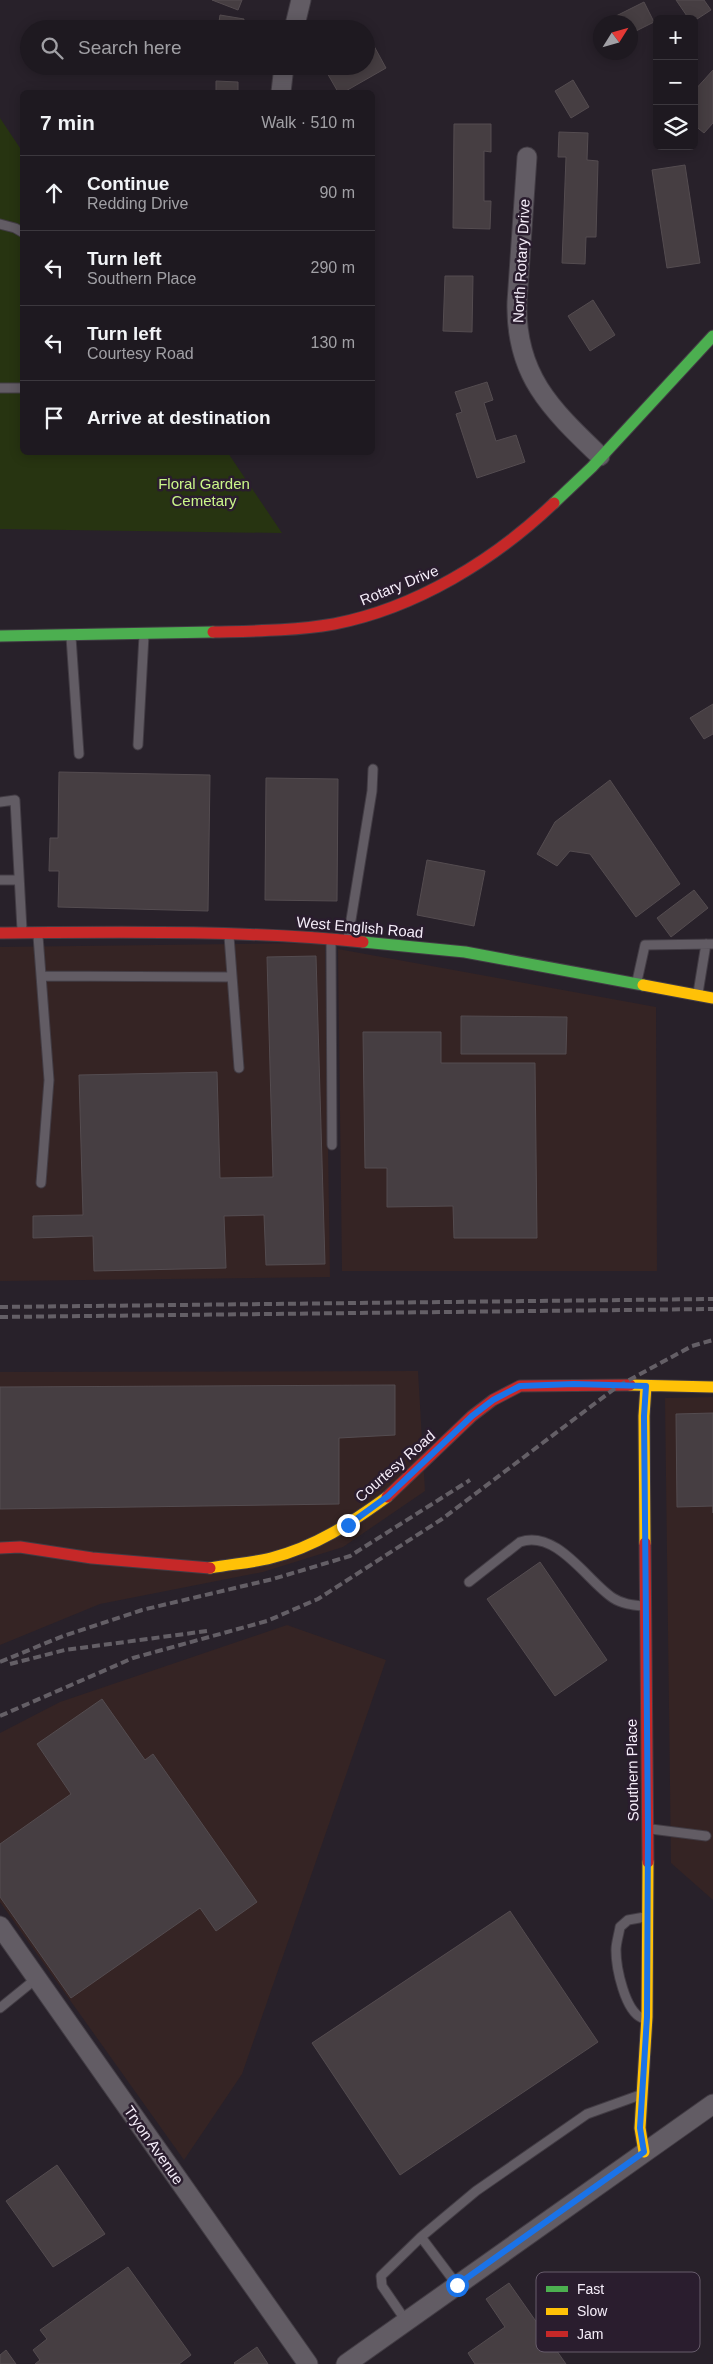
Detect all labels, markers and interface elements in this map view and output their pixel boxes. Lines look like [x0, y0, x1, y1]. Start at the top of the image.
north arrow [593, 15, 638, 60]
map controls [653, 15, 698, 150]
button: + [653, 15, 698, 60]
search box [20, 20, 375, 75]
icon: search [38, 34, 66, 62]
text: Search here [78, 37, 182, 58]
button: − [653, 60, 698, 105]
button: layers [653, 105, 698, 150]
text: 7 min [40, 111, 95, 134]
text: Walk · 510 m [261, 114, 355, 131]
text: Continue [87, 173, 169, 194]
icon: ahead [40, 179, 68, 207]
text: 90 m [319, 184, 355, 201]
text: Redding Drive [87, 195, 188, 212]
street label: North Rotary Drive [509, 199, 533, 323]
text: Turn left [87, 248, 162, 269]
icon: left [40, 254, 68, 282]
text: 290 m [311, 259, 355, 276]
text: Southern Place [87, 270, 196, 287]
text: Turn left [87, 323, 162, 344]
icon: left [40, 329, 68, 357]
text: 130 m [311, 334, 355, 351]
text: Courtesy Road [87, 345, 194, 362]
icon: arrive [40, 404, 68, 432]
text: Arrive at destination [87, 407, 271, 428]
park label: Floral Garden Cemetary [158, 475, 250, 509]
street label: Rotary Drive [357, 562, 441, 608]
street label: West English Road [296, 913, 424, 941]
street label: Courtesy Road [352, 1427, 438, 1505]
route end [337, 1514, 360, 1537]
street label: Southern Place [623, 1719, 641, 1821]
street label: Tryon Avenue [121, 2103, 187, 2187]
legend [536, 2272, 700, 2352]
route start [446, 2274, 469, 2297]
text: Fast [577, 2281, 604, 2297]
text: Slow [577, 2303, 608, 2319]
text: Jam [577, 2326, 603, 2342]

